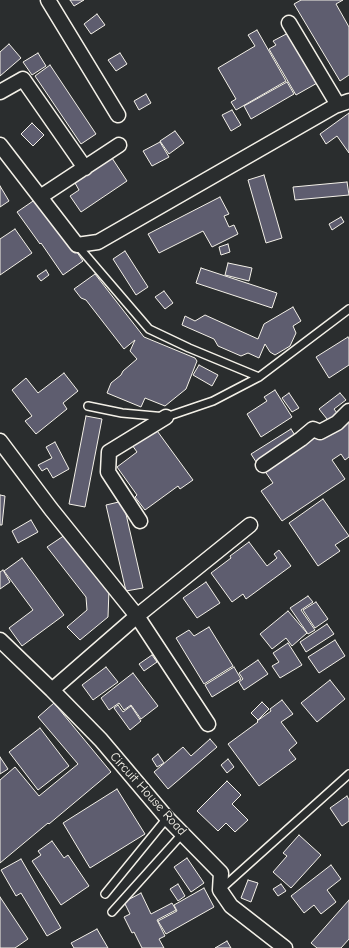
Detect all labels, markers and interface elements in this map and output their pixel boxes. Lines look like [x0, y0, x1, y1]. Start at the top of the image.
street label: Circuit House Road [106, 749, 190, 839]

